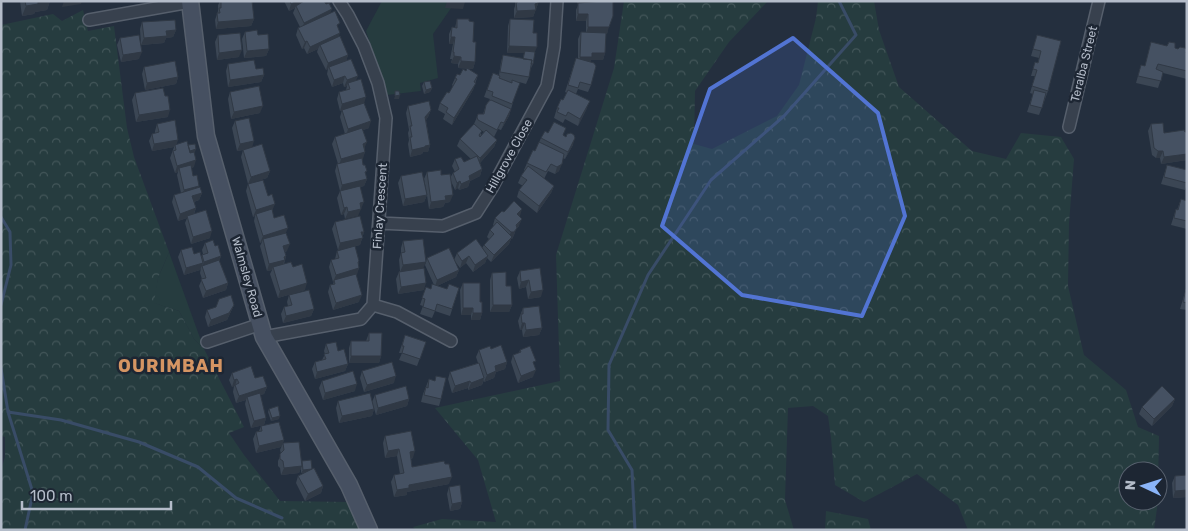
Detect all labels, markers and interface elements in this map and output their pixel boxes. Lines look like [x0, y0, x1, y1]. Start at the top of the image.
street label: Teralba Street [1068, 24, 1100, 103]
street label: Hillgrove Close [483, 116, 535, 195]
street label: Finlay Crescent [370, 162, 390, 250]
street label: Walmsley Road [229, 235, 265, 319]
district label: OURIMBAH [118, 355, 224, 377]
north arrow [1118, 461, 1168, 511]
scale bar [22, 478, 171, 510]
text: N [1122, 480, 1139, 491]
text: 100 m [30, 487, 72, 505]

